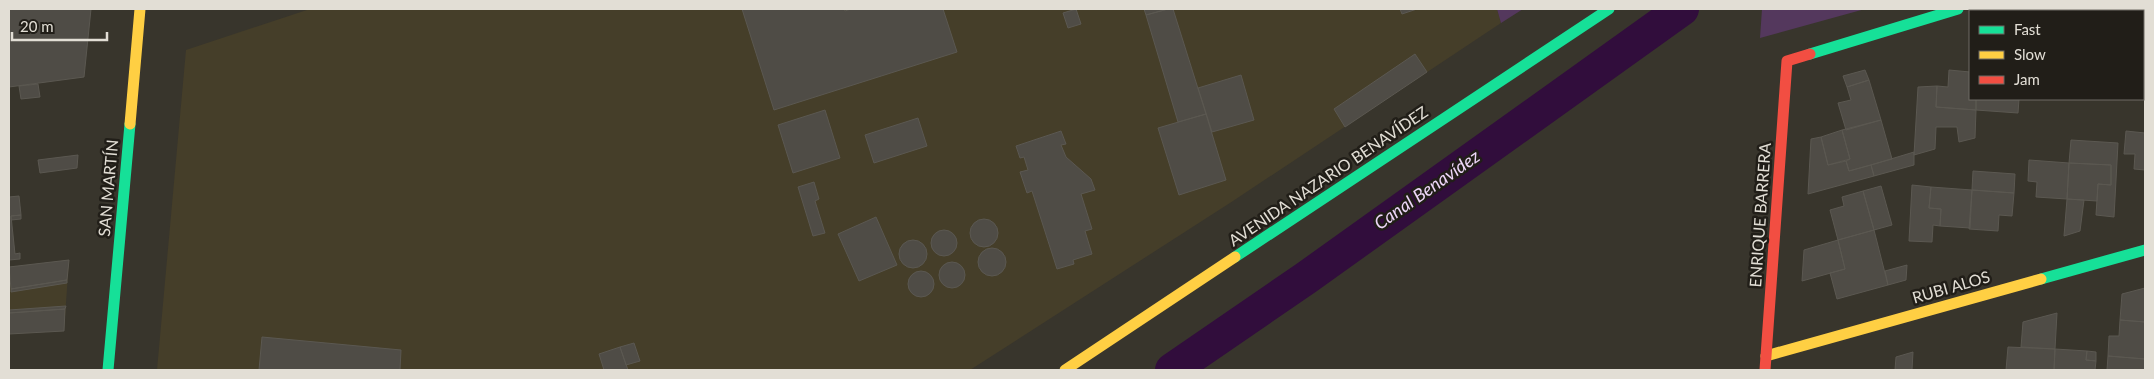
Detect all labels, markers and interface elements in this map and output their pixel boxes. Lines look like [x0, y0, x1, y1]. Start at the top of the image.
scale bar [12, 10, 108, 42]
legend [1969, 10, 2144, 100]
text: 20 m [20, 17, 54, 35]
text: Fast [2014, 20, 2041, 38]
text: Slow [2014, 45, 2046, 63]
text: Jam [2014, 70, 2040, 88]
street label: AVENIDA NAZARIO BENAVÍDEZ [1225, 102, 1431, 249]
street label: SAN MARTÍN [94, 139, 121, 237]
street label: ENRIQUE BARRERA [1745, 142, 1774, 288]
water label: Canal Benavídez [1369, 144, 1484, 234]
street label: RUBI ALOS [1910, 266, 1992, 307]

